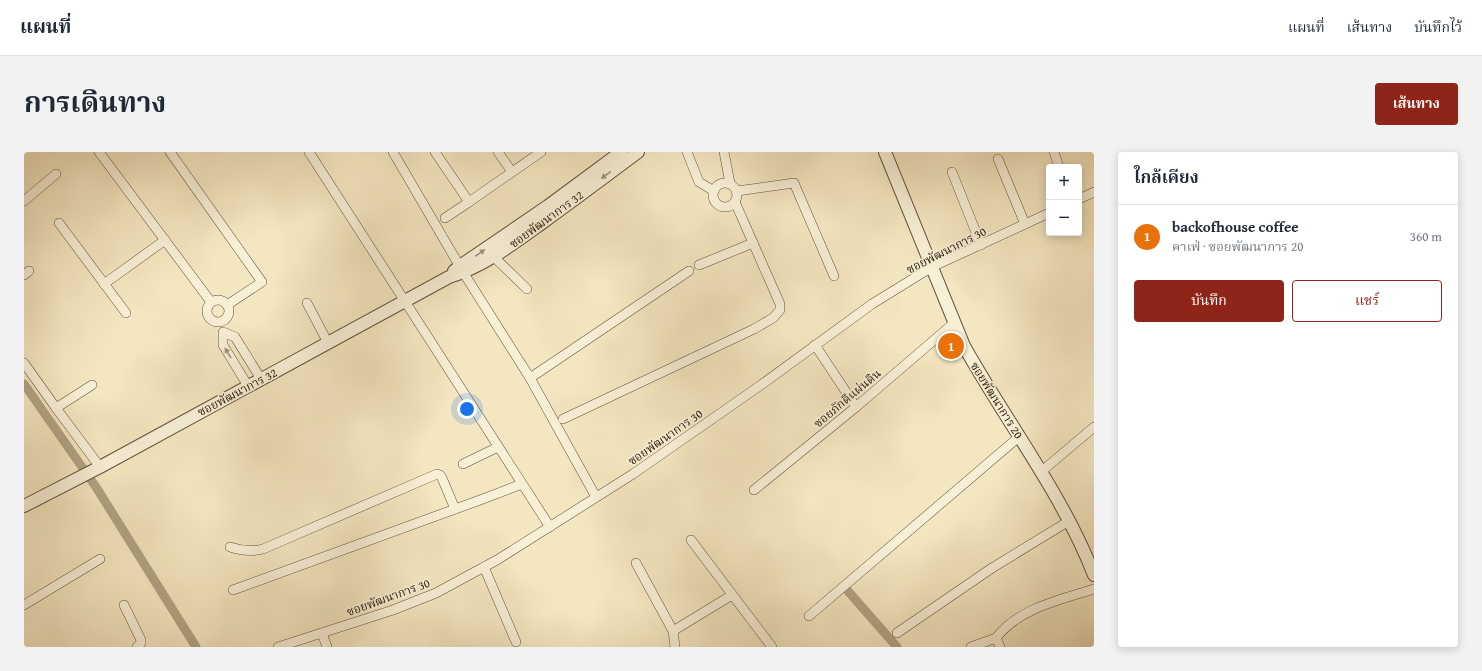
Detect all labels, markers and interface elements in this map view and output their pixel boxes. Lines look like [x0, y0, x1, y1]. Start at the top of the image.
text: แผนที่ [20, 12, 71, 40]
text: แผนที่ [1288, 17, 1325, 37]
text: เส้นทาง [1347, 17, 1392, 37]
text: บันทึกไว้ [1414, 17, 1462, 37]
text: การเดินทาง [24, 81, 166, 122]
button: เส้นทาง [1375, 83, 1458, 125]
map controls [1046, 164, 1082, 236]
button: + [1046, 164, 1082, 200]
text: ใกล้เคียง [1134, 164, 1199, 189]
one-way arrow [601, 171, 612, 180]
street label: ซอยพัฒนาการ 32 [505, 186, 587, 252]
button: − [1046, 200, 1082, 236]
text: backofhouse coffee [1172, 216, 1299, 237]
street label: ซอยพัฒนาการ 30 [903, 222, 989, 277]
text: 1 [1144, 227, 1150, 246]
text: 360 m [1410, 227, 1442, 246]
text: คาเฟ่ · ซอยพัฒนาการ 20 [1172, 237, 1303, 256]
one-way arrow [474, 249, 486, 256]
button: บันทึก [1134, 280, 1284, 322]
button: แชร์ [1292, 280, 1442, 322]
pin: 1 [938, 331, 964, 361]
one-way arrow [224, 347, 231, 359]
street label: ซอยพัฒนาการ 20 [967, 358, 1028, 442]
street label: ซอยพัฒนาการ 32 [194, 364, 280, 420]
street label: ซอยภักดีแผ่นดิน [810, 365, 884, 431]
your location [457, 399, 477, 419]
street label: ซอยพัฒนาการ 30 [624, 405, 706, 469]
street label: ซอยพัฒนาการ 30 [344, 574, 432, 620]

